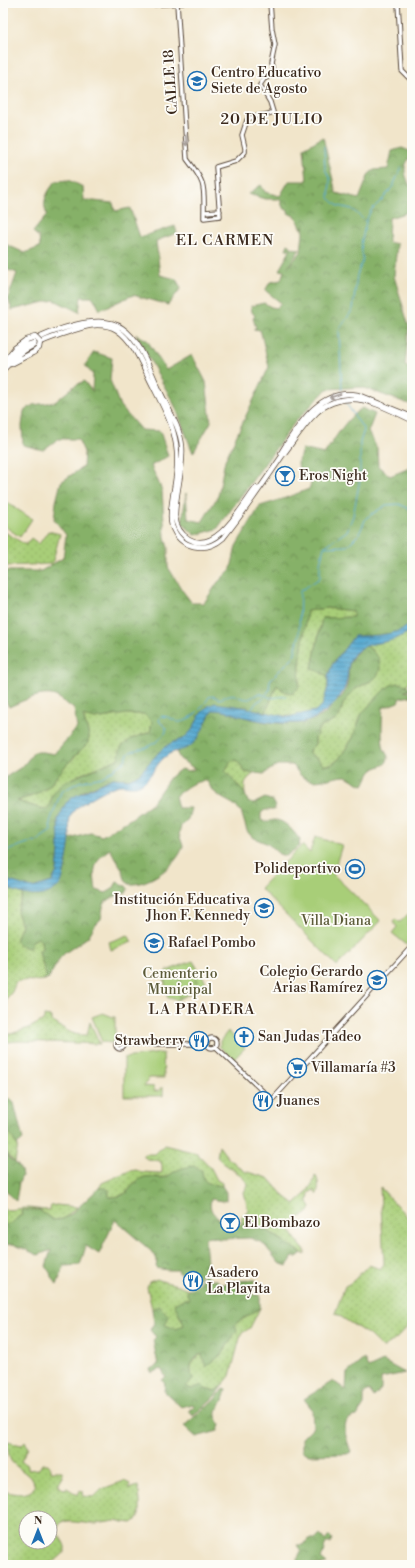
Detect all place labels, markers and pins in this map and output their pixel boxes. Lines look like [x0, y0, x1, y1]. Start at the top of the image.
place label: Centro Educativo Siete de Agosto [211, 64, 322, 98]
school or university icon: Centro Educativo Siete de Agosto [186, 70, 208, 92]
bar icon: Eros Night [274, 465, 296, 487]
place label: Eros Night [299, 467, 367, 485]
sports icon: Polideportivo [344, 858, 366, 880]
place label: Polideportivo [254, 860, 341, 878]
place label: Institución Educativa Jhon F. Kennedy [114, 891, 251, 925]
school or university icon: Institución Educativa Jhon F. Kennedy [253, 897, 275, 919]
school or university icon: Rafael Pombo [143, 932, 165, 954]
place label: Rafael Pombo [168, 934, 256, 952]
place label: Colegio Gerardo Arias Ramírez [259, 963, 363, 997]
school or university icon: Colegio Gerardo Arias Ramírez [366, 969, 388, 991]
church icon: San Judas Tadeo [233, 1026, 255, 1048]
place label: San Judas Tadeo [258, 1028, 362, 1046]
restaurant icon: Strawberry [188, 1030, 210, 1052]
place label: Strawberry [115, 1032, 185, 1050]
supermarket icon: Villamaría #3 [286, 1057, 308, 1079]
place label: Villamaría #3 [310, 1059, 396, 1077]
restaurant icon: Juanes [252, 1090, 274, 1112]
place label: Juanes [276, 1092, 320, 1110]
bar icon: El Bombazo [219, 1212, 241, 1234]
place label: El Bombazo [244, 1214, 320, 1232]
place label: Asadero La Playita [206, 1264, 271, 1298]
restaurant icon: Asadero La Playita [182, 1270, 204, 1292]

